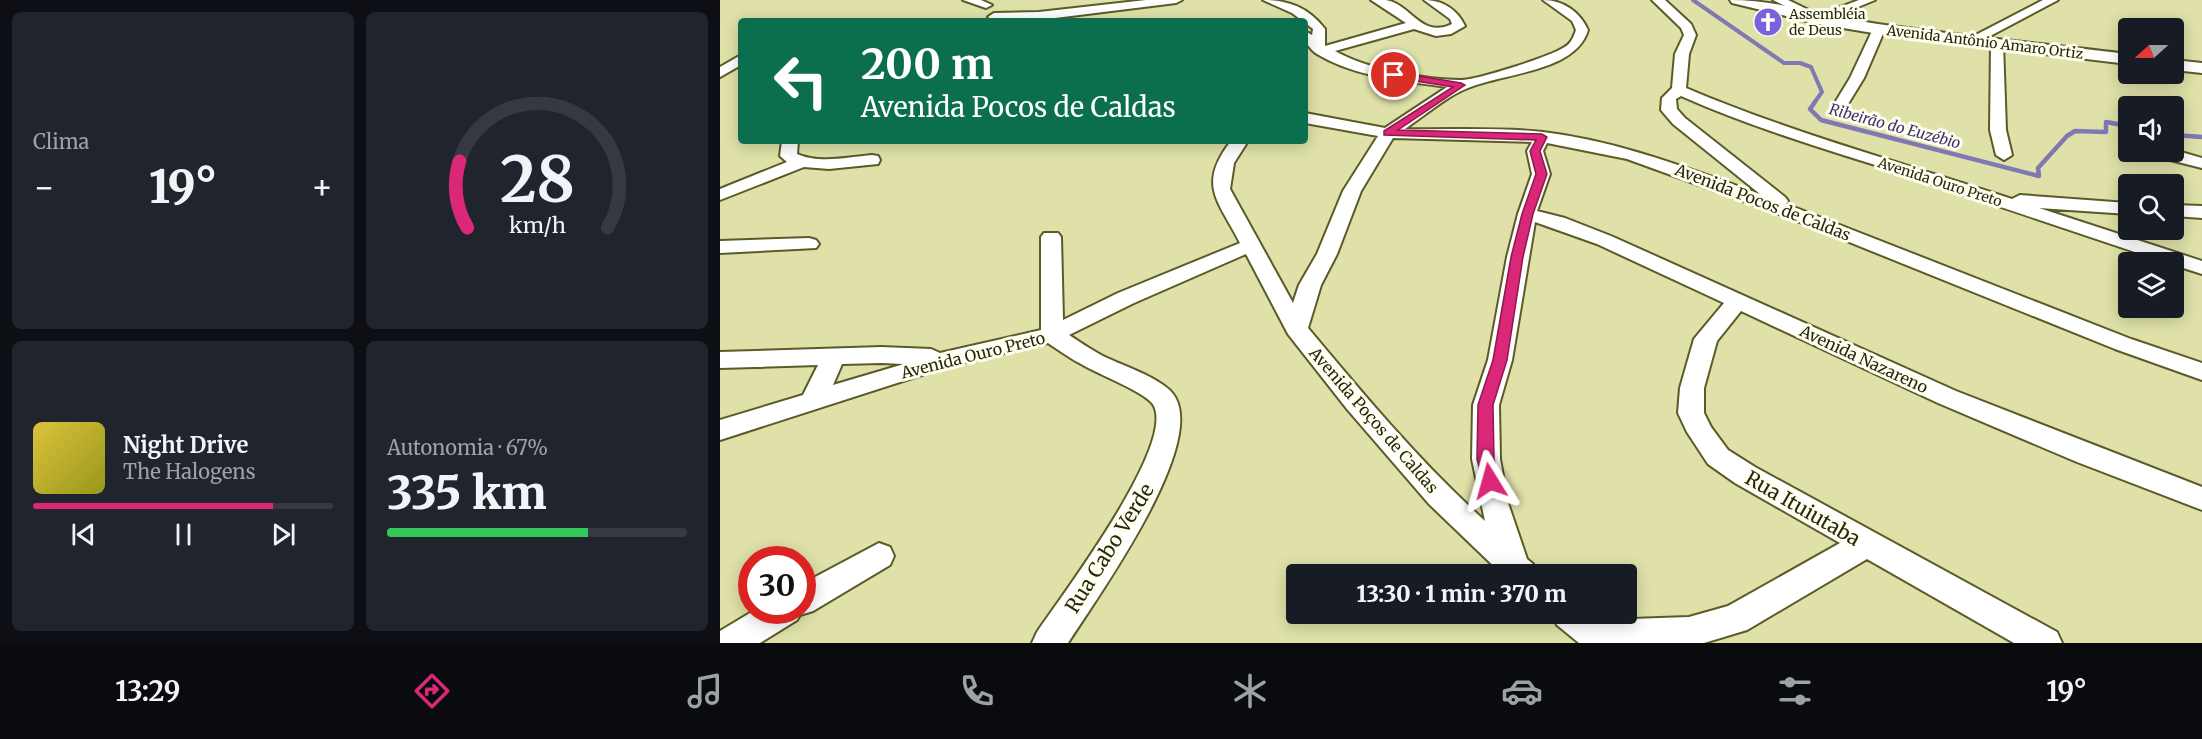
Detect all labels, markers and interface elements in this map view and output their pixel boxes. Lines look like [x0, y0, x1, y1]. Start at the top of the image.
place label: Assembléia de Deus [1788, 5, 1866, 39]
church icon: Assembléia de Deus [1752, 6, 1784, 38]
north arrow [2118, 18, 2184, 84]
map controls [2118, 18, 2184, 318]
street label: Avenida Antônio Amaro Ortiz [1885, 21, 2085, 63]
text: 200 m [861, 38, 993, 90]
icon: left [762, 42, 840, 120]
pin [1368, 49, 1419, 100]
icon: arrive [1377, 58, 1410, 91]
text: Avenida Pocos de Caldas [861, 90, 1176, 124]
button: sound [2118, 96, 2184, 162]
water label: Ribeirão do Euzébio [1827, 99, 1963, 153]
text: Clima [33, 129, 89, 154]
text: 28 [500, 141, 574, 219]
street label: Avenida Ouro Preto [1875, 153, 2004, 211]
text: 19° [149, 159, 217, 215]
street label: Avenida Pocos de Caldas [1671, 159, 1854, 245]
text: − [33, 167, 55, 208]
text: + [311, 167, 333, 208]
button: search [2118, 174, 2184, 240]
text: km/h [509, 212, 565, 239]
button: layers [2118, 252, 2184, 318]
street label: Avenida Nazareno [1796, 320, 1931, 397]
street label: Avenida Ouro Preto [898, 327, 1047, 383]
street label: Avenida Poços de Caldas [1305, 342, 1443, 497]
text: Night Drive [123, 431, 248, 459]
text: Autonomia · 67% [387, 435, 548, 460]
position arrow [1458, 449, 1522, 513]
text: The Halogens [123, 459, 255, 484]
text: 335 km [387, 465, 547, 521]
street label: Rua Ituiutaba [1741, 465, 1865, 551]
street label: Rua Cabo Verde [1059, 479, 1159, 617]
icon: previous [67, 518, 100, 551]
icon: pause [167, 518, 200, 551]
icon: next [267, 518, 300, 551]
speed limit sign: 30 [738, 546, 816, 624]
text: 13:30 · 1 min · 370 m [1357, 580, 1566, 608]
icon: directions [411, 670, 453, 712]
icon: music [684, 670, 726, 712]
icon: phone [956, 670, 998, 712]
icon: climate [1229, 670, 1271, 712]
icon: car [1501, 670, 1543, 712]
icon: filters [1774, 670, 1816, 712]
text: 13:29 [115, 674, 181, 708]
text: 19° [2046, 674, 2087, 708]

